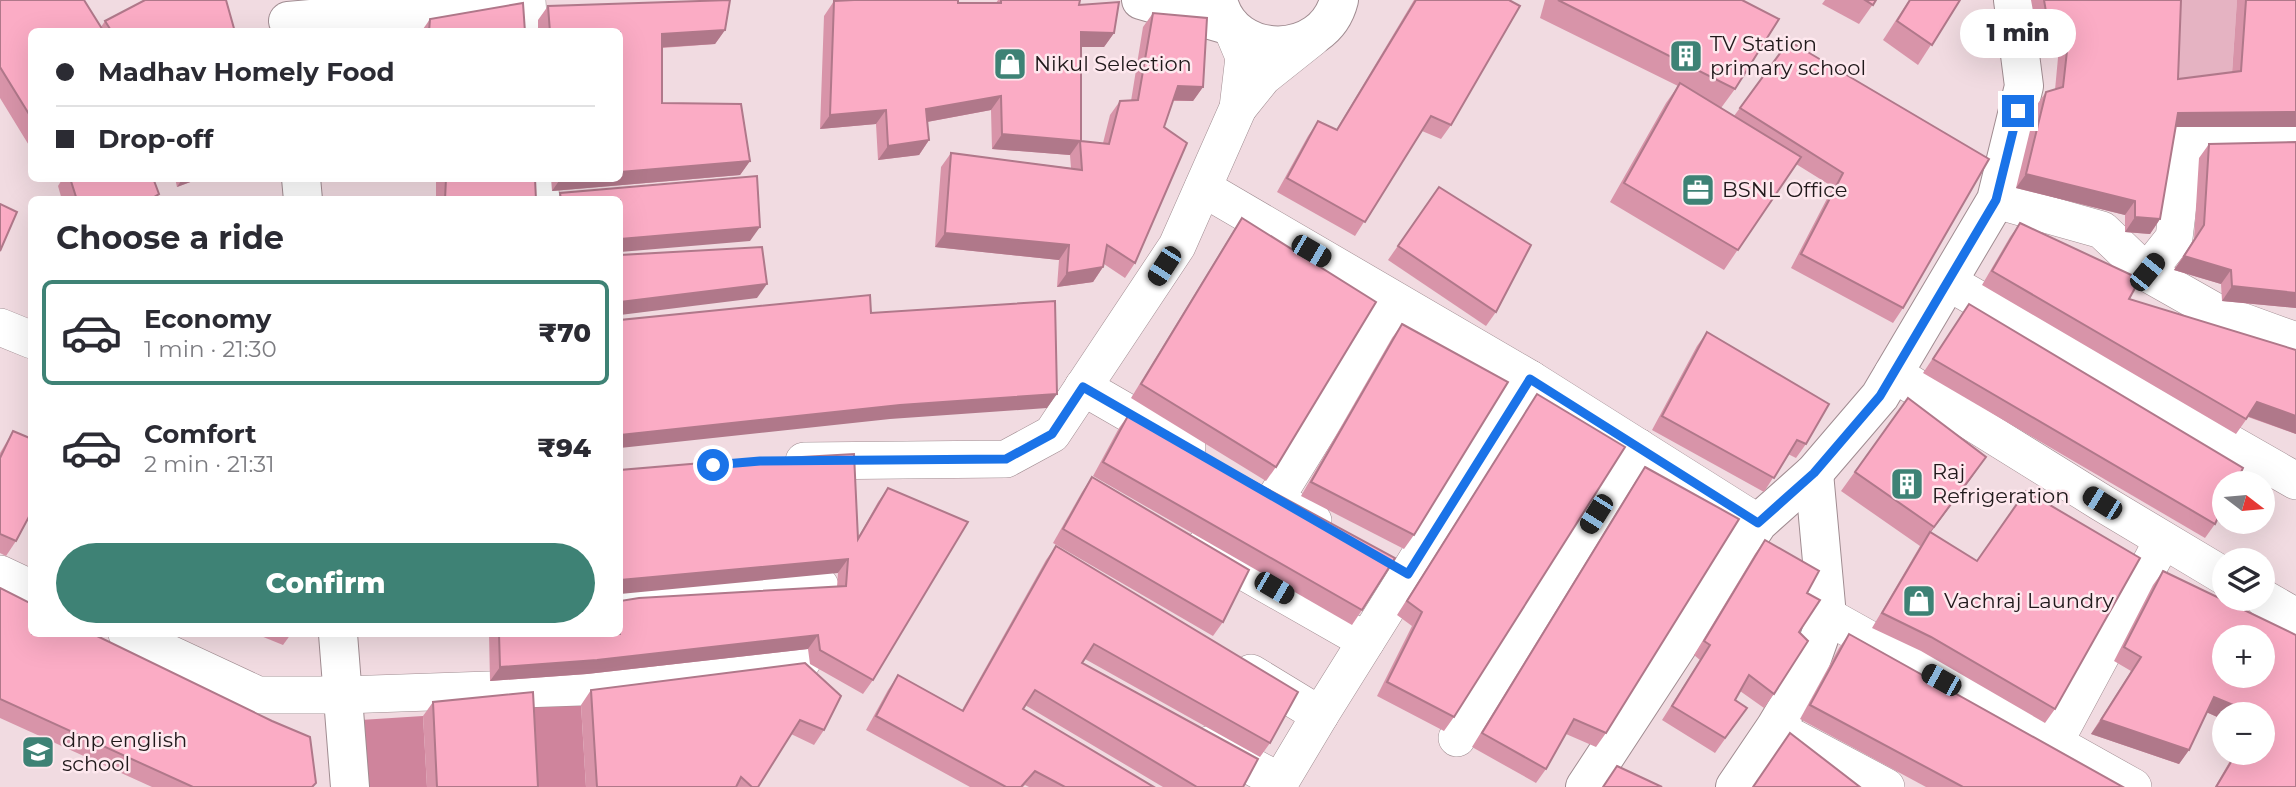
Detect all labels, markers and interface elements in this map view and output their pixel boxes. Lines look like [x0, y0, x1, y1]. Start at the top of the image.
callout: 1 min [1960, 10, 2076, 58]
text: 1 min [1986, 19, 2050, 47]
place label: TV Station primary school [1710, 31, 1866, 80]
building icon: TV Station primary school [1667, 37, 1705, 75]
shop icon: Nikul Selection [991, 45, 1029, 83]
place label: Nikul Selection [1034, 51, 1192, 76]
text: Madhav Homely Food [98, 56, 395, 88]
route end [2002, 95, 2034, 127]
text: Drop-off [98, 123, 213, 155]
office icon: BSNL Office [1679, 171, 1717, 209]
place label: BSNL Office [1722, 177, 1848, 202]
text: Choose a ride [56, 218, 284, 257]
car [1288, 231, 1335, 271]
car [1144, 243, 1185, 289]
car [2126, 249, 2169, 295]
icon: car [60, 301, 123, 364]
text: Economy [144, 303, 271, 335]
text: ₹70 [538, 317, 591, 349]
text: 1 min · 21:30 [144, 335, 277, 363]
icon: car [60, 416, 123, 479]
text: Comfort [144, 418, 256, 450]
text: ₹94 [537, 432, 591, 464]
route start [697, 449, 729, 481]
text: 2 min · 21:31 [144, 450, 275, 478]
place label: Raj Refrigeration [1932, 459, 2069, 508]
building icon: Raj Refrigeration [1888, 465, 1926, 503]
north arrow [2212, 471, 2275, 534]
map controls [2212, 471, 2275, 765]
car [2079, 483, 2126, 523]
car [1576, 491, 1617, 537]
button: Confirm [56, 543, 595, 623]
button: layers [2212, 548, 2275, 611]
car [1251, 568, 1298, 608]
shop icon: Vachraj Laundry [1900, 582, 1938, 620]
place label: Vachraj Laundry [1944, 588, 2115, 613]
button: + [2212, 625, 2275, 688]
car [1918, 661, 1965, 699]
button: − [2212, 702, 2275, 765]
place label: dnp english school [62, 727, 187, 776]
school or university icon: dnp english school [19, 733, 57, 771]

